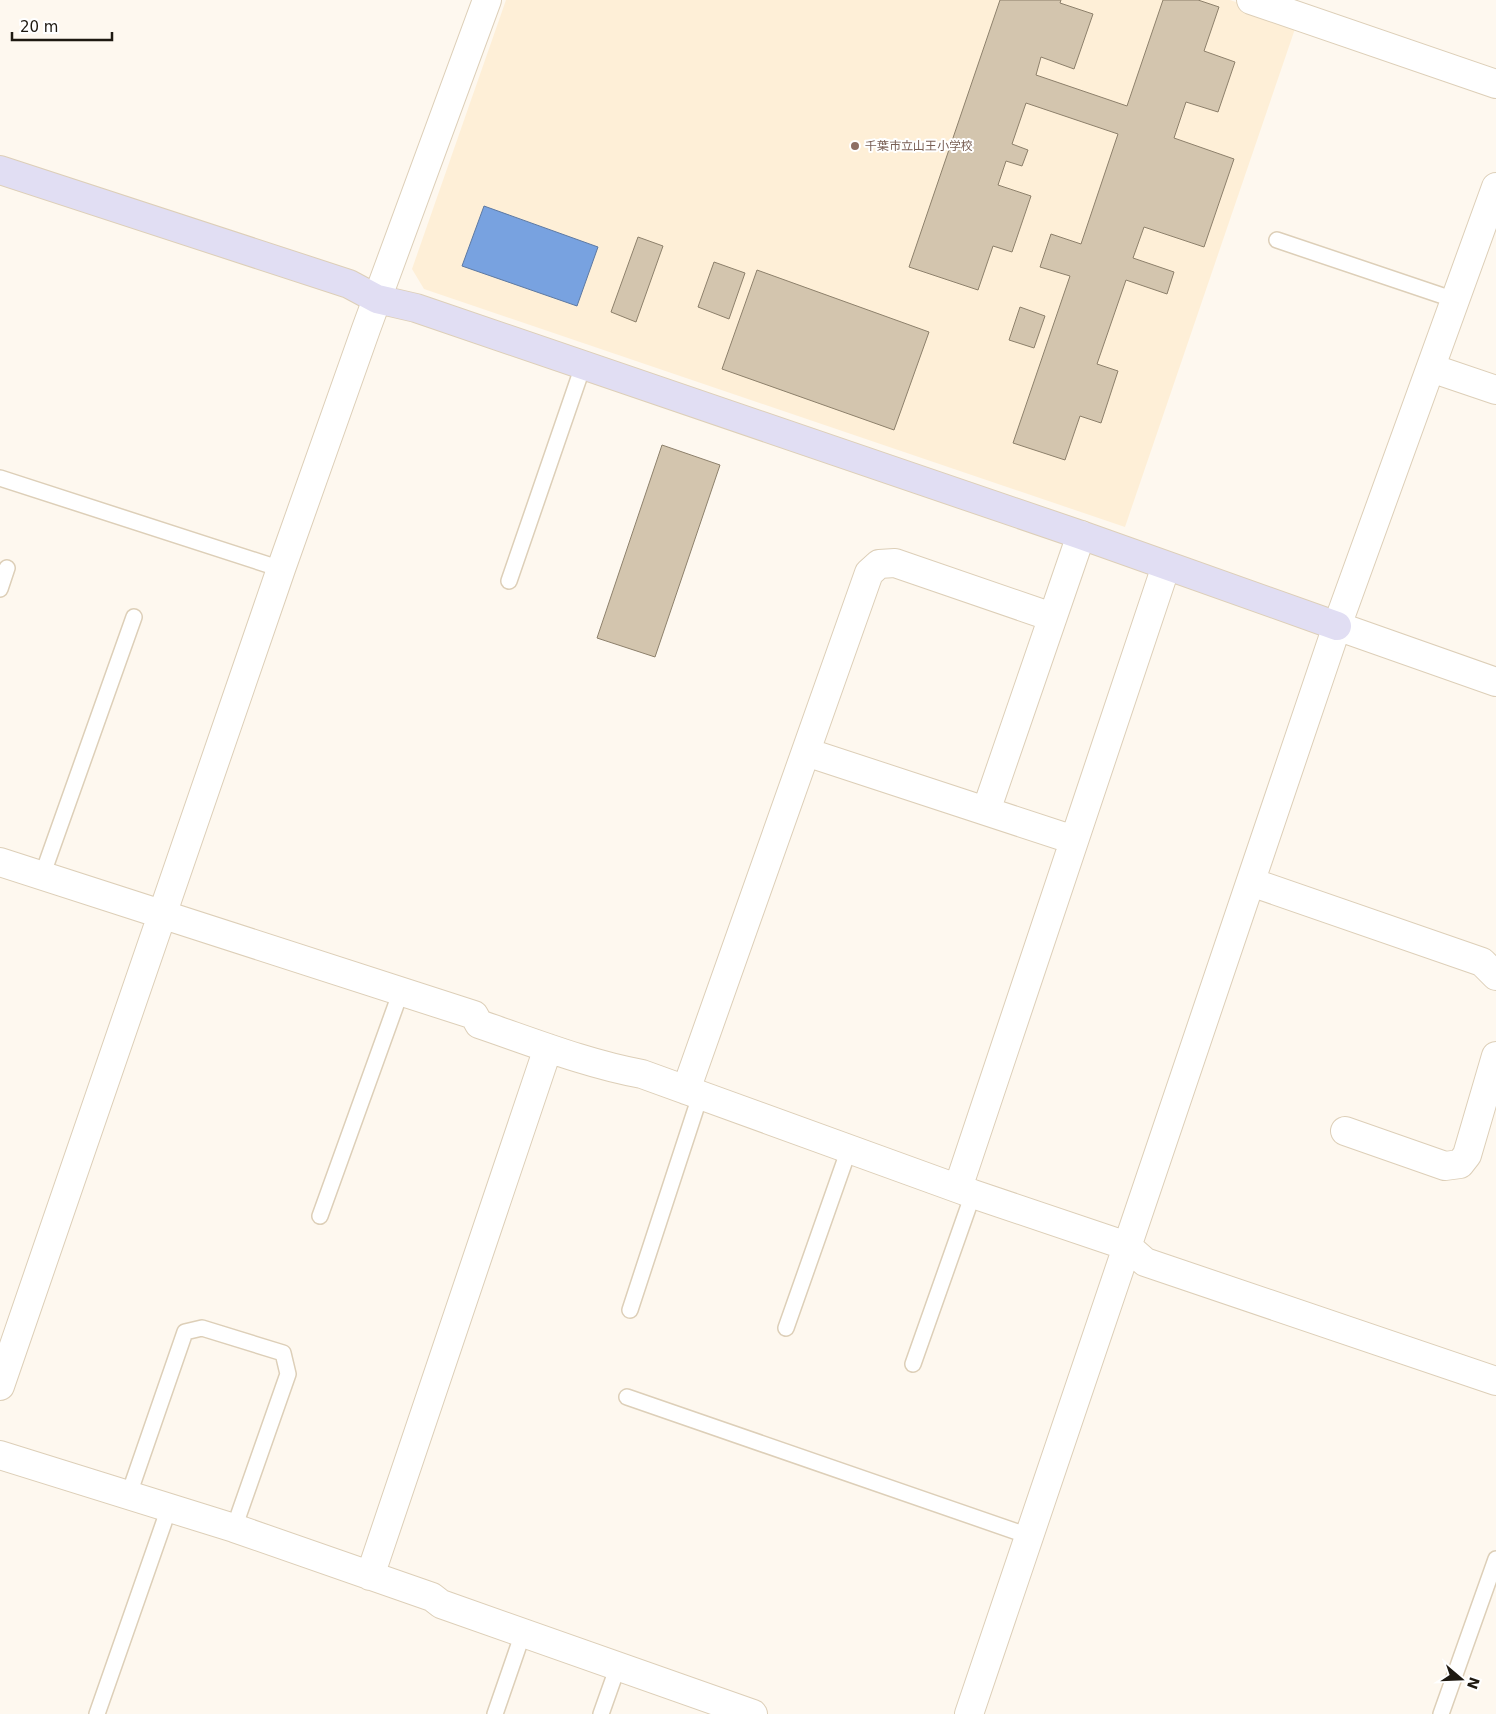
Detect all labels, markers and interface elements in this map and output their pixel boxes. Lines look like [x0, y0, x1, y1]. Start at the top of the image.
scale bar [12, 10, 112, 42]
text: 20 m [20, 18, 58, 36]
place label: 千葉市立山王小学校 [865, 139, 973, 153]
marker: 千葉市立山王小学校 [849, 140, 861, 152]
north arrow [1436, 1654, 1486, 1704]
text: N [1464, 1675, 1483, 1691]

